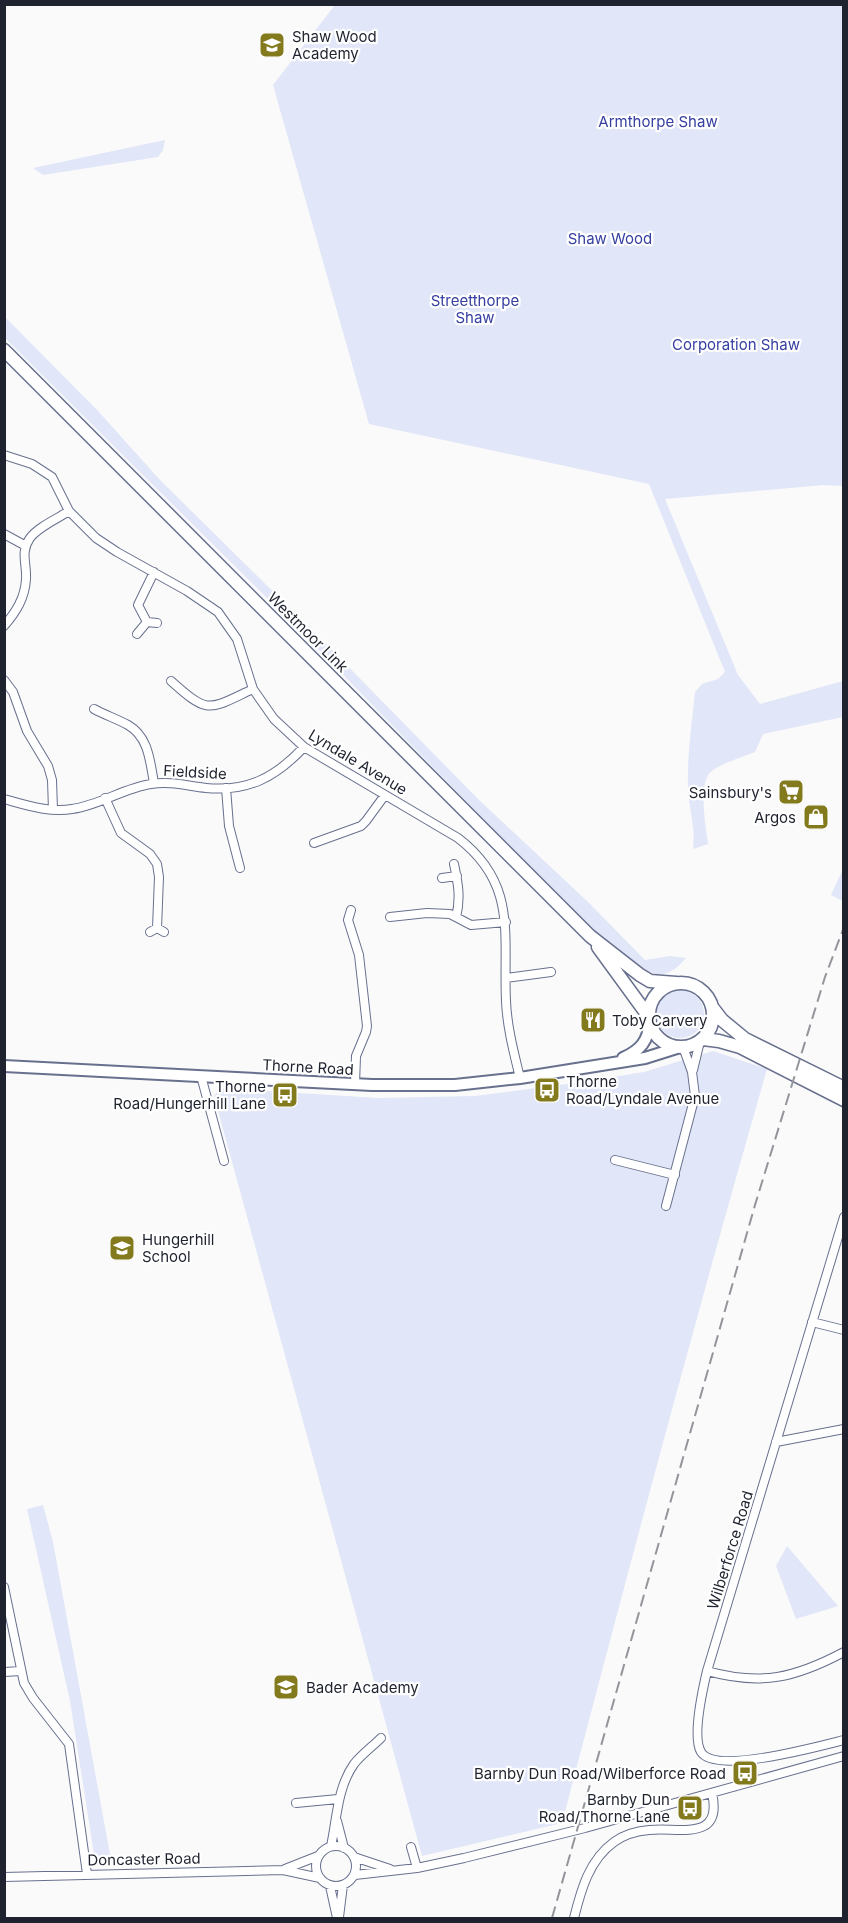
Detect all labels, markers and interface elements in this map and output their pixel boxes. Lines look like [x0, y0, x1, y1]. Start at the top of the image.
place label: Shaw Wood Academy [292, 27, 377, 63]
school or university icon: Shaw Wood Academy [257, 30, 287, 60]
park label: Armthorpe Shaw [598, 112, 718, 131]
park label: Shaw Wood [568, 229, 652, 248]
park label: Streetthorpe Shaw [431, 291, 519, 327]
park label: Corporation Shaw [672, 335, 800, 354]
street label: Westmoor Link [264, 588, 353, 677]
street label: Lyndale Avenue [305, 725, 411, 799]
street label: Fieldside [163, 761, 227, 783]
supermarket icon: Sainsbury's [776, 777, 806, 807]
place label: Sainsbury's [689, 783, 772, 802]
shop icon: Argos [801, 802, 831, 832]
place label: Argos [754, 808, 796, 827]
restaurant icon: Toby Carvery [578, 1005, 608, 1035]
place label: Toby Carvery [612, 1011, 708, 1030]
street label: Thorne Road [262, 1055, 354, 1079]
place label: Thorne Road/Lyndale Avenue [566, 1072, 719, 1108]
bus stop icon: Thorne Road/Lyndale Avenue [532, 1075, 562, 1105]
place label: Thorne Road/Hungerhill Lane [113, 1077, 266, 1113]
bus stop icon: Thorne Road/Hungerhill Lane [270, 1080, 300, 1110]
place label: Hungerhill School [142, 1230, 214, 1266]
school or university icon: Hungerhill School [107, 1233, 137, 1263]
street label: Wilberforce Road [703, 1488, 757, 1612]
school or university icon: Bader Academy [271, 1672, 301, 1702]
place label: Bader Academy [306, 1678, 419, 1697]
bus stop icon: Barnby Dun Road/Wilberforce Road [730, 1758, 760, 1788]
place label: Barnby Dun Road/Wilberforce Road [474, 1764, 726, 1783]
place label: Barnby Dun Road/Thorne Lane [539, 1790, 670, 1826]
bus stop icon: Barnby Dun Road/Thorne Lane [675, 1793, 705, 1823]
street label: Doncaster Road [87, 1849, 201, 1869]

